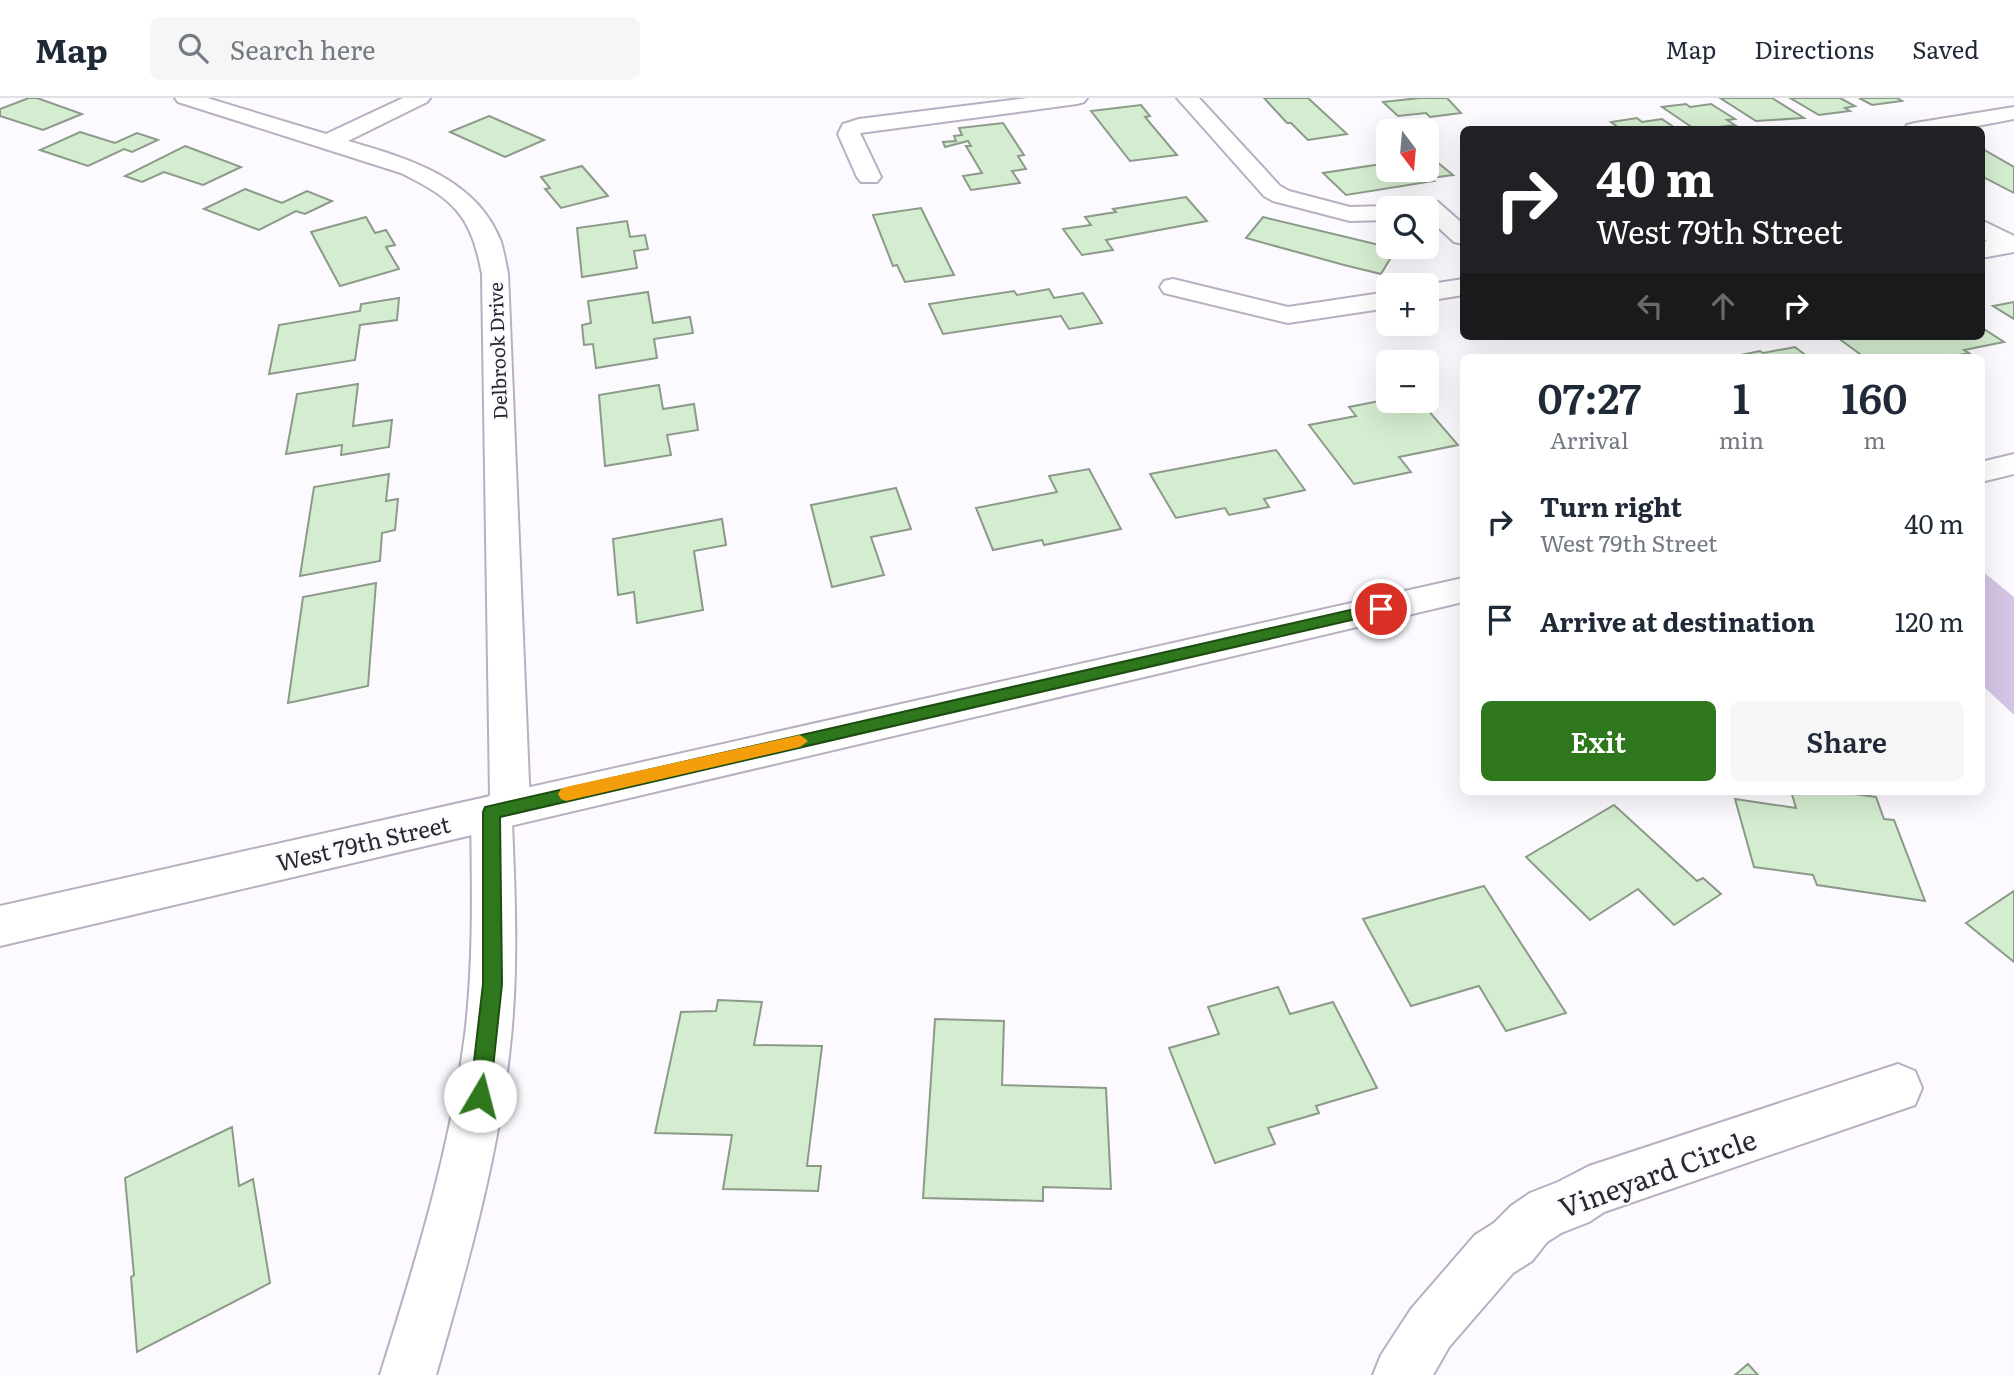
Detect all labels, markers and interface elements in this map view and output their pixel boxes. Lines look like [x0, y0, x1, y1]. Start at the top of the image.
search box [150, 17, 640, 80]
text: Map [35, 24, 108, 73]
icon: search [174, 29, 212, 67]
text: Search here [230, 29, 376, 68]
text: Map [1665, 31, 1716, 66]
text: Directions [1754, 31, 1874, 66]
text: Saved [1912, 31, 1979, 66]
north arrow [1376, 119, 1438, 182]
map controls [1376, 119, 1439, 413]
text: 40 m [1596, 139, 1714, 212]
icon: right [1481, 154, 1572, 245]
button: search [1376, 196, 1439, 259]
text: West 79th Street [1596, 206, 1843, 254]
button: + [1376, 273, 1439, 336]
street label: Delbrook Drive [481, 281, 513, 420]
icon: left [1631, 287, 1669, 325]
icon: ahead [1704, 287, 1742, 325]
icon: right [1777, 287, 1815, 325]
button: − [1376, 350, 1439, 413]
text: 07:27 [1537, 365, 1641, 427]
text: 1 [1733, 365, 1750, 427]
text: 160 [1841, 365, 1908, 427]
text: Arrival [1550, 422, 1629, 456]
text: min [1719, 422, 1764, 456]
text: m [1863, 422, 1886, 456]
text: Turn right [1540, 486, 1682, 525]
icon: right [1481, 503, 1519, 541]
text: 40 m [1904, 503, 1964, 542]
text: West 79th Street [1540, 525, 1717, 559]
pin [1351, 579, 1411, 639]
icon: arrive [1362, 590, 1400, 628]
icon: arrive [1481, 601, 1519, 639]
text: Arrive at destination [1540, 601, 1815, 640]
text: 120 m [1895, 601, 1964, 640]
button: Exit [1481, 701, 1716, 781]
button: Share [1730, 701, 1964, 781]
street label: West 79th Street [273, 805, 454, 879]
position arrow [443, 1059, 517, 1133]
street label: Vineyard Circle [1552, 1117, 1762, 1227]

